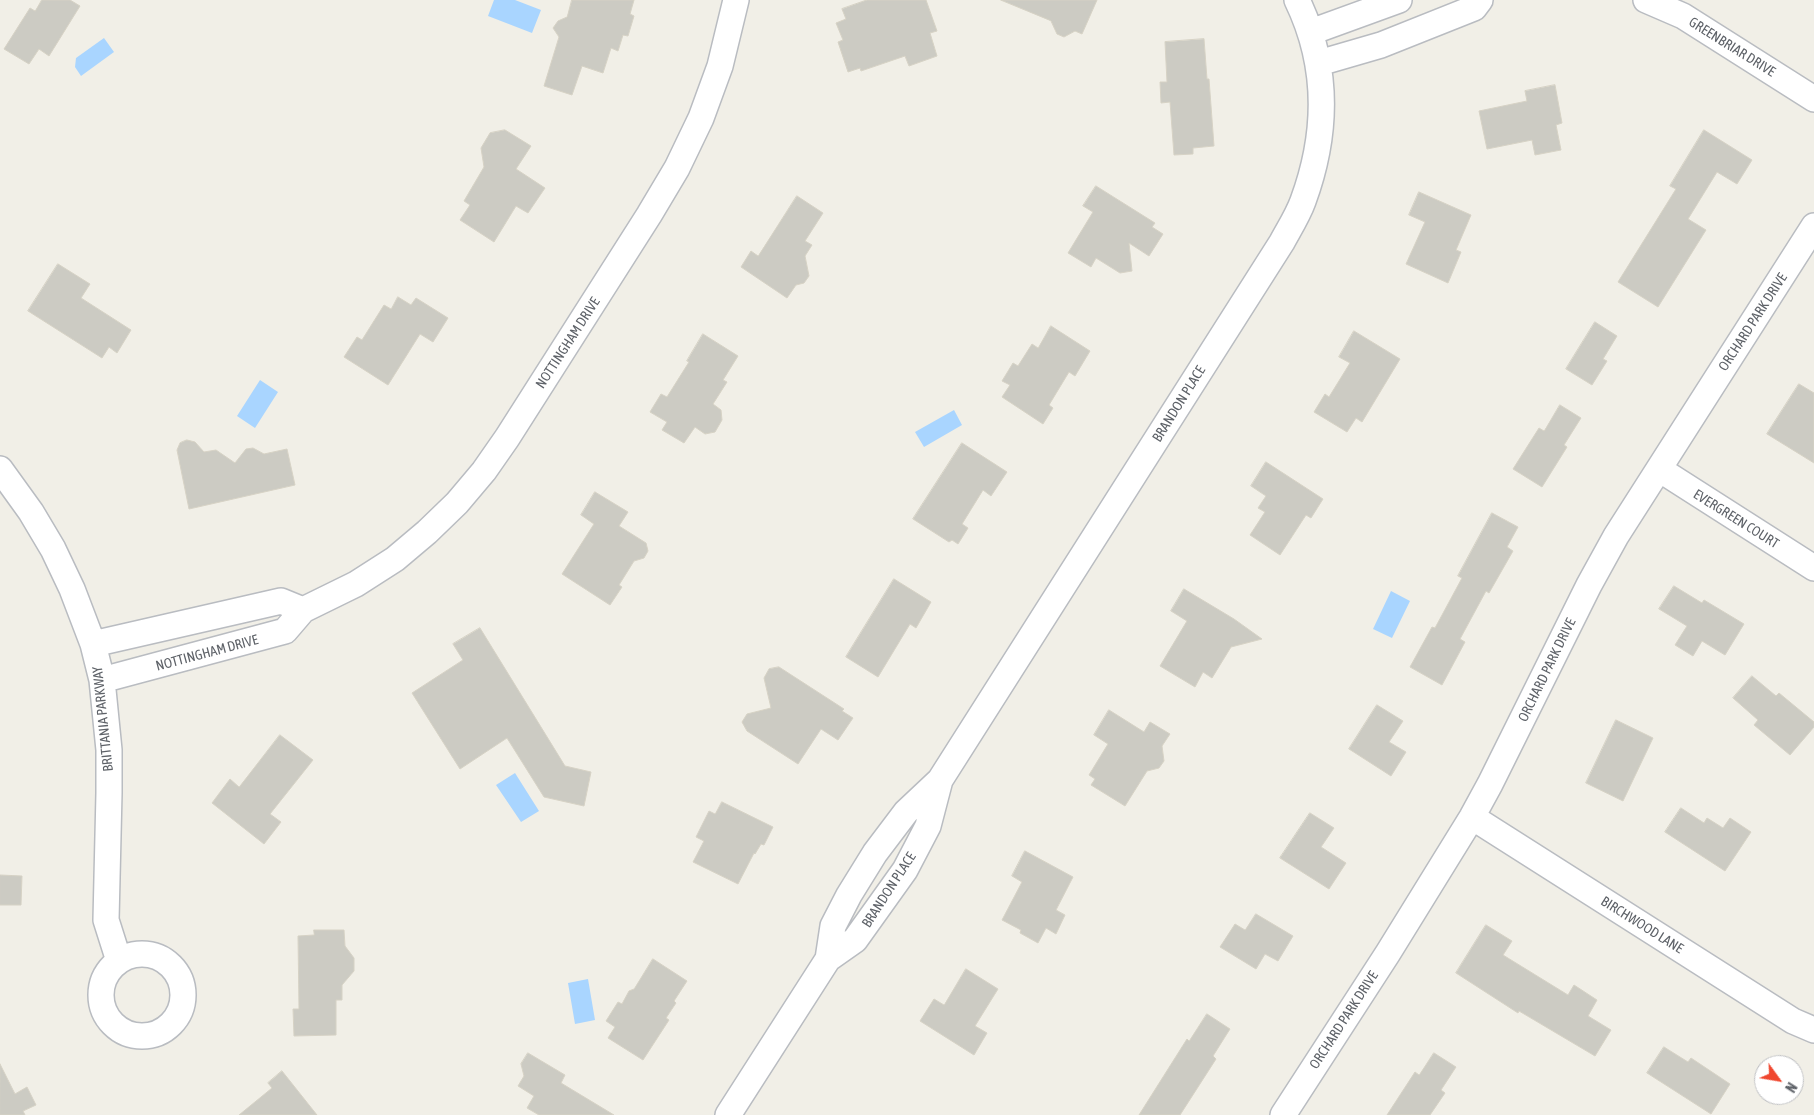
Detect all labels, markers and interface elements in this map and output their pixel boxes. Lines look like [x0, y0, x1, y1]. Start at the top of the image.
street label: GREENBRIAR DRIVE [1686, 14, 1778, 80]
street label: ORCHARD PARK DRIVE [1715, 270, 1791, 374]
street label: NOTTINGHAM DRIVE [532, 294, 604, 392]
street label: BRANDON PLACE [1149, 363, 1209, 445]
street label: EVERGREEN COURT [1690, 486, 1782, 552]
street label: ORCHARD PARK DRIVE [1515, 615, 1579, 725]
street label: NOTTINGHAM DRIVE [154, 631, 260, 675]
street label: BRITTANIA PARKWAY [89, 666, 117, 772]
street label: BRANDON PLACE [858, 849, 920, 931]
street label: BIRCHWOOD LANE [1598, 893, 1686, 957]
street label: ORCHARD PARK DRIVE [1306, 968, 1382, 1072]
north arrow [1754, 1055, 1804, 1105]
text: N [1782, 1080, 1800, 1095]

